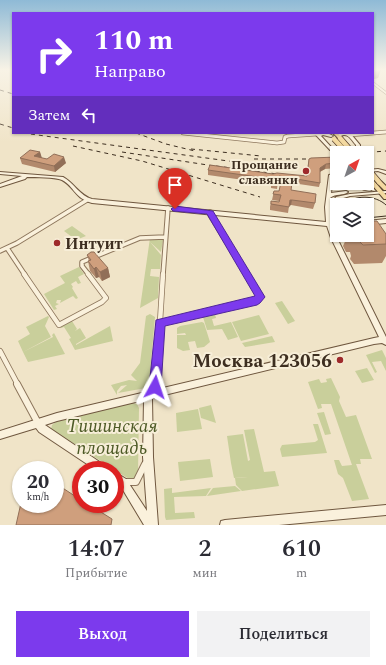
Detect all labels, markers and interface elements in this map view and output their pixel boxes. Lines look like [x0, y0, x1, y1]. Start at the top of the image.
text: 110 m [94, 19, 173, 62]
icon: right [28, 28, 80, 80]
text: Направо [94, 58, 166, 85]
text: Затем [28, 104, 70, 127]
icon: left [78, 104, 100, 126]
north arrow [330, 146, 374, 190]
map controls [330, 146, 374, 242]
place label: Прощание славянки [231, 155, 298, 190]
marker: Прощание славянки [301, 166, 311, 176]
pin [158, 168, 192, 209]
icon: arrive [164, 174, 186, 196]
button: layers [330, 198, 374, 242]
place label: Интуит [65, 232, 123, 256]
marker: Интуит [52, 238, 62, 248]
place label: Москва 123056 [192, 347, 332, 376]
marker: Москва 123056 [335, 355, 345, 365]
position arrow [134, 366, 176, 408]
park label: Тишинская площадь [67, 412, 157, 463]
speed limit sign: 30 [72, 461, 124, 513]
text: 20 [27, 467, 49, 497]
text: km/h [27, 489, 49, 505]
text: 14:07 [67, 531, 125, 567]
text: 2 [198, 531, 211, 567]
text: 610 [282, 531, 321, 567]
text: Прибытие [65, 563, 128, 583]
text: мин [193, 563, 217, 583]
text: m [296, 563, 307, 583]
button: Выход [16, 611, 189, 657]
button: Поделиться [197, 611, 370, 657]

